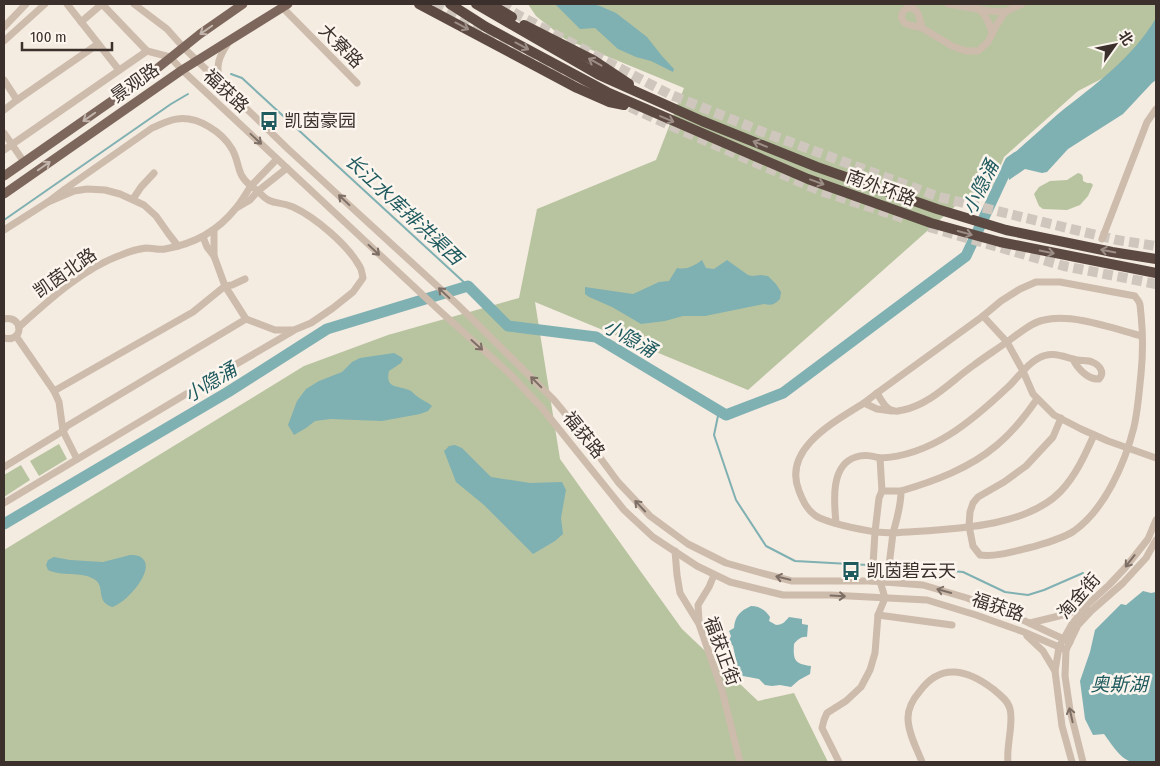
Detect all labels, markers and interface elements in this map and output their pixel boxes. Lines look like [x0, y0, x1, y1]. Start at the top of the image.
street label: 大寮路 [314, 19, 368, 73]
scale bar [22, 20, 112, 52]
north arrow [1090, 20, 1140, 70]
one-way arrow [455, 22, 469, 32]
one-way arrow [199, 25, 213, 35]
text: 100 m [30, 28, 67, 46]
text: 北 [1115, 28, 1136, 49]
one-way arrow [514, 41, 529, 51]
one-way arrow [588, 57, 603, 67]
street label: 景观路 [107, 59, 163, 107]
street label: 福获路 [199, 65, 253, 117]
bus stop icon: 凯茵豪园 [258, 110, 280, 132]
place label: 凯茵豪园 [284, 110, 356, 132]
one-way arrow [82, 112, 96, 122]
one-way arrow [659, 114, 674, 124]
one-way arrow [249, 133, 262, 145]
one-way arrow [753, 139, 768, 149]
water label: 长江水库排洪渠西 [340, 149, 469, 272]
water label: 小隐涌 [958, 155, 1004, 218]
one-way arrow [37, 161, 51, 171]
street label: 南外环路 [843, 165, 919, 211]
one-way arrow [809, 178, 824, 187]
one-way arrow [337, 194, 350, 206]
one-way arrow [957, 228, 973, 238]
street label: 凯茵北路 [29, 243, 101, 303]
one-way arrow [368, 244, 381, 256]
one-way arrow [1101, 246, 1117, 256]
one-way arrow [1039, 247, 1055, 257]
one-way arrow [438, 287, 451, 299]
water label: 小隐涌 [599, 315, 662, 363]
one-way arrow [471, 339, 484, 351]
water label: 小隐涌 [180, 357, 242, 407]
one-way arrow [529, 376, 542, 388]
street label: 福获路 [558, 407, 610, 463]
one-way arrow [634, 500, 646, 512]
one-way arrow [1125, 554, 1136, 567]
bus stop icon: 凯茵碧云天 [840, 560, 862, 582]
place label: 凯茵碧云天 [866, 560, 956, 582]
street label: 淘金街 [1053, 568, 1105, 624]
one-way arrow [775, 573, 791, 582]
one-way arrow [936, 586, 952, 596]
street label: 福获路 [969, 588, 1027, 626]
one-way arrow [830, 591, 846, 600]
street label: 福获正街 [699, 613, 745, 689]
water label: 奥斯湖 [1090, 673, 1150, 696]
one-way arrow [1066, 707, 1075, 723]

